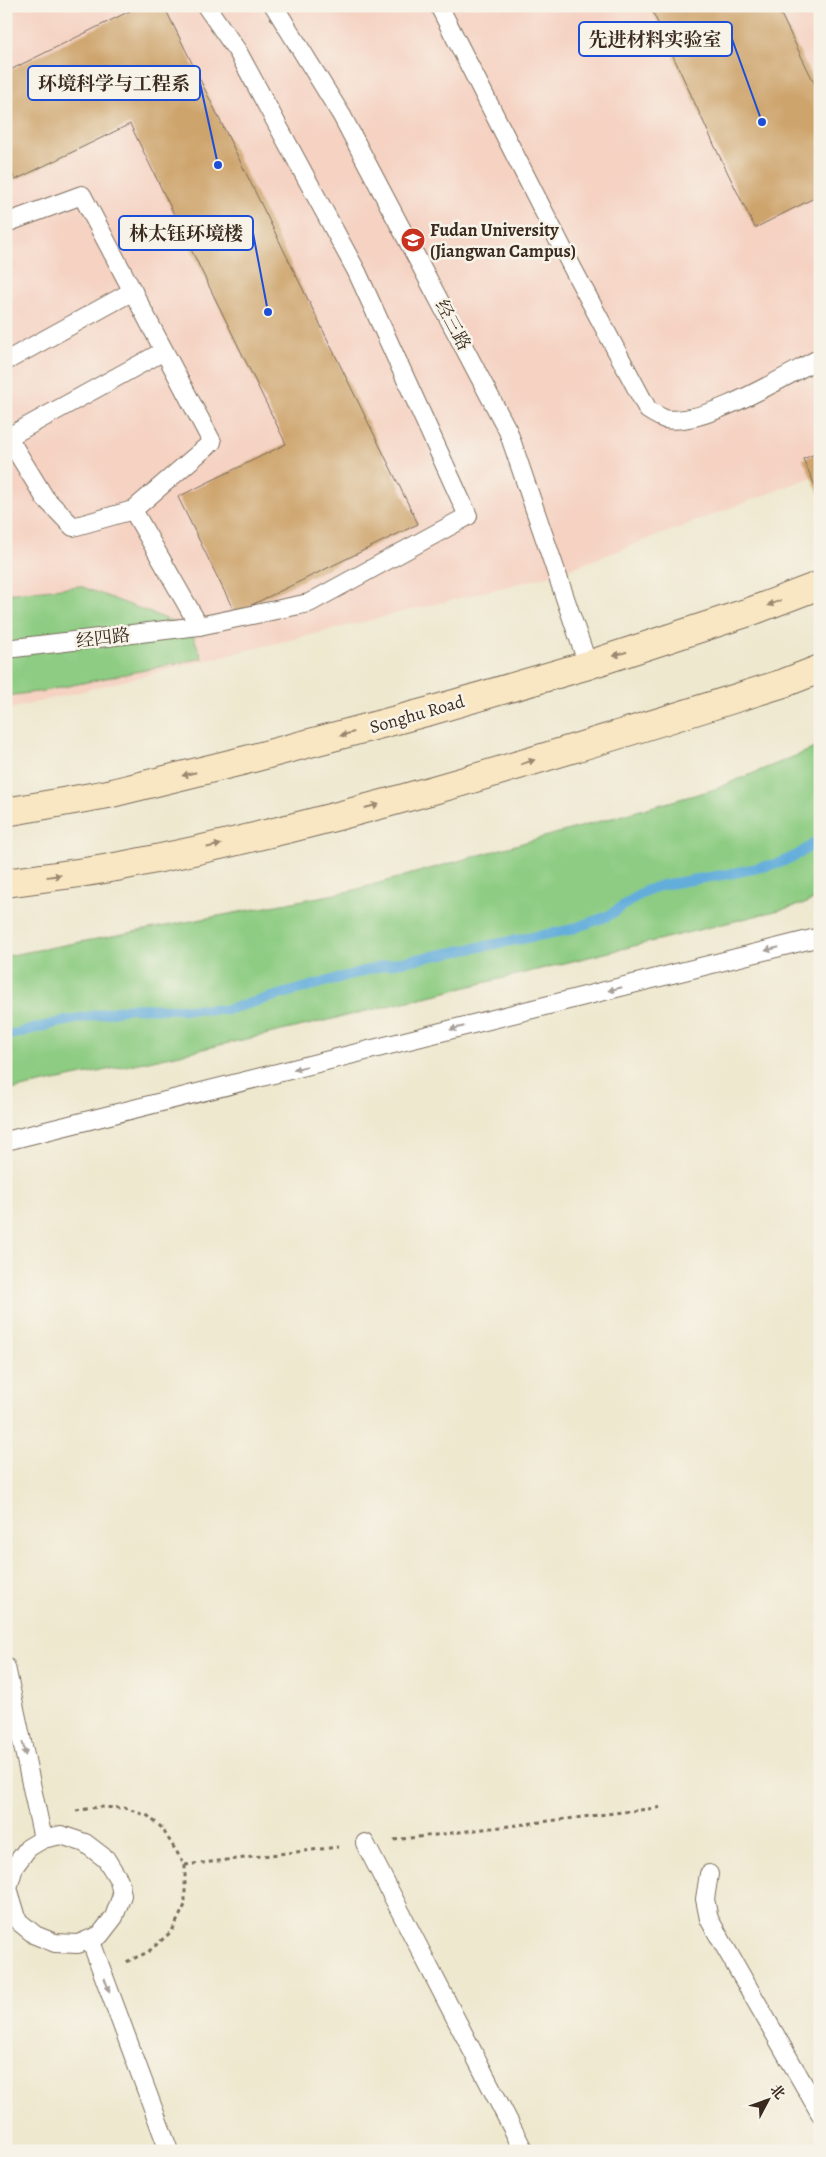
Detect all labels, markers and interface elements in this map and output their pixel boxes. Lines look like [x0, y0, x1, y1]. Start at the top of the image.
callout: 先进材料实验室 [579, 22, 732, 56]
text: 先进材料实验室 [588, 27, 722, 53]
callout: 环境科学与工程系 [28, 66, 200, 100]
text: 环境科学与工程系 [38, 71, 190, 97]
callout: 林太钰环境楼 [119, 216, 253, 250]
place label: Fudan University (Jiangwan Campus) [430, 218, 576, 263]
text: 林太钰环境楼 [129, 221, 243, 247]
school or university icon: Fudan University (Jiangwan Campus) [400, 227, 426, 253]
street label: 经三路 [430, 296, 476, 354]
one-way arrow [767, 599, 781, 607]
street label: 经四路 [75, 623, 131, 653]
one-way arrow [613, 651, 628, 658]
street label: Songhu Road [367, 689, 467, 739]
one-way arrow [339, 730, 354, 738]
one-way arrow [521, 758, 536, 766]
one-way arrow [182, 770, 197, 778]
one-way arrow [364, 802, 379, 810]
one-way arrow [207, 842, 222, 850]
one-way arrow [47, 872, 63, 880]
one-way arrow [765, 945, 780, 953]
one-way arrow [607, 985, 622, 993]
one-way arrow [450, 1024, 465, 1032]
one-way arrow [292, 1064, 307, 1072]
one-way arrow [20, 1741, 28, 1756]
one-way arrow [103, 1978, 111, 1993]
north arrow [744, 2074, 794, 2124]
text: 北 [766, 2080, 789, 2103]

